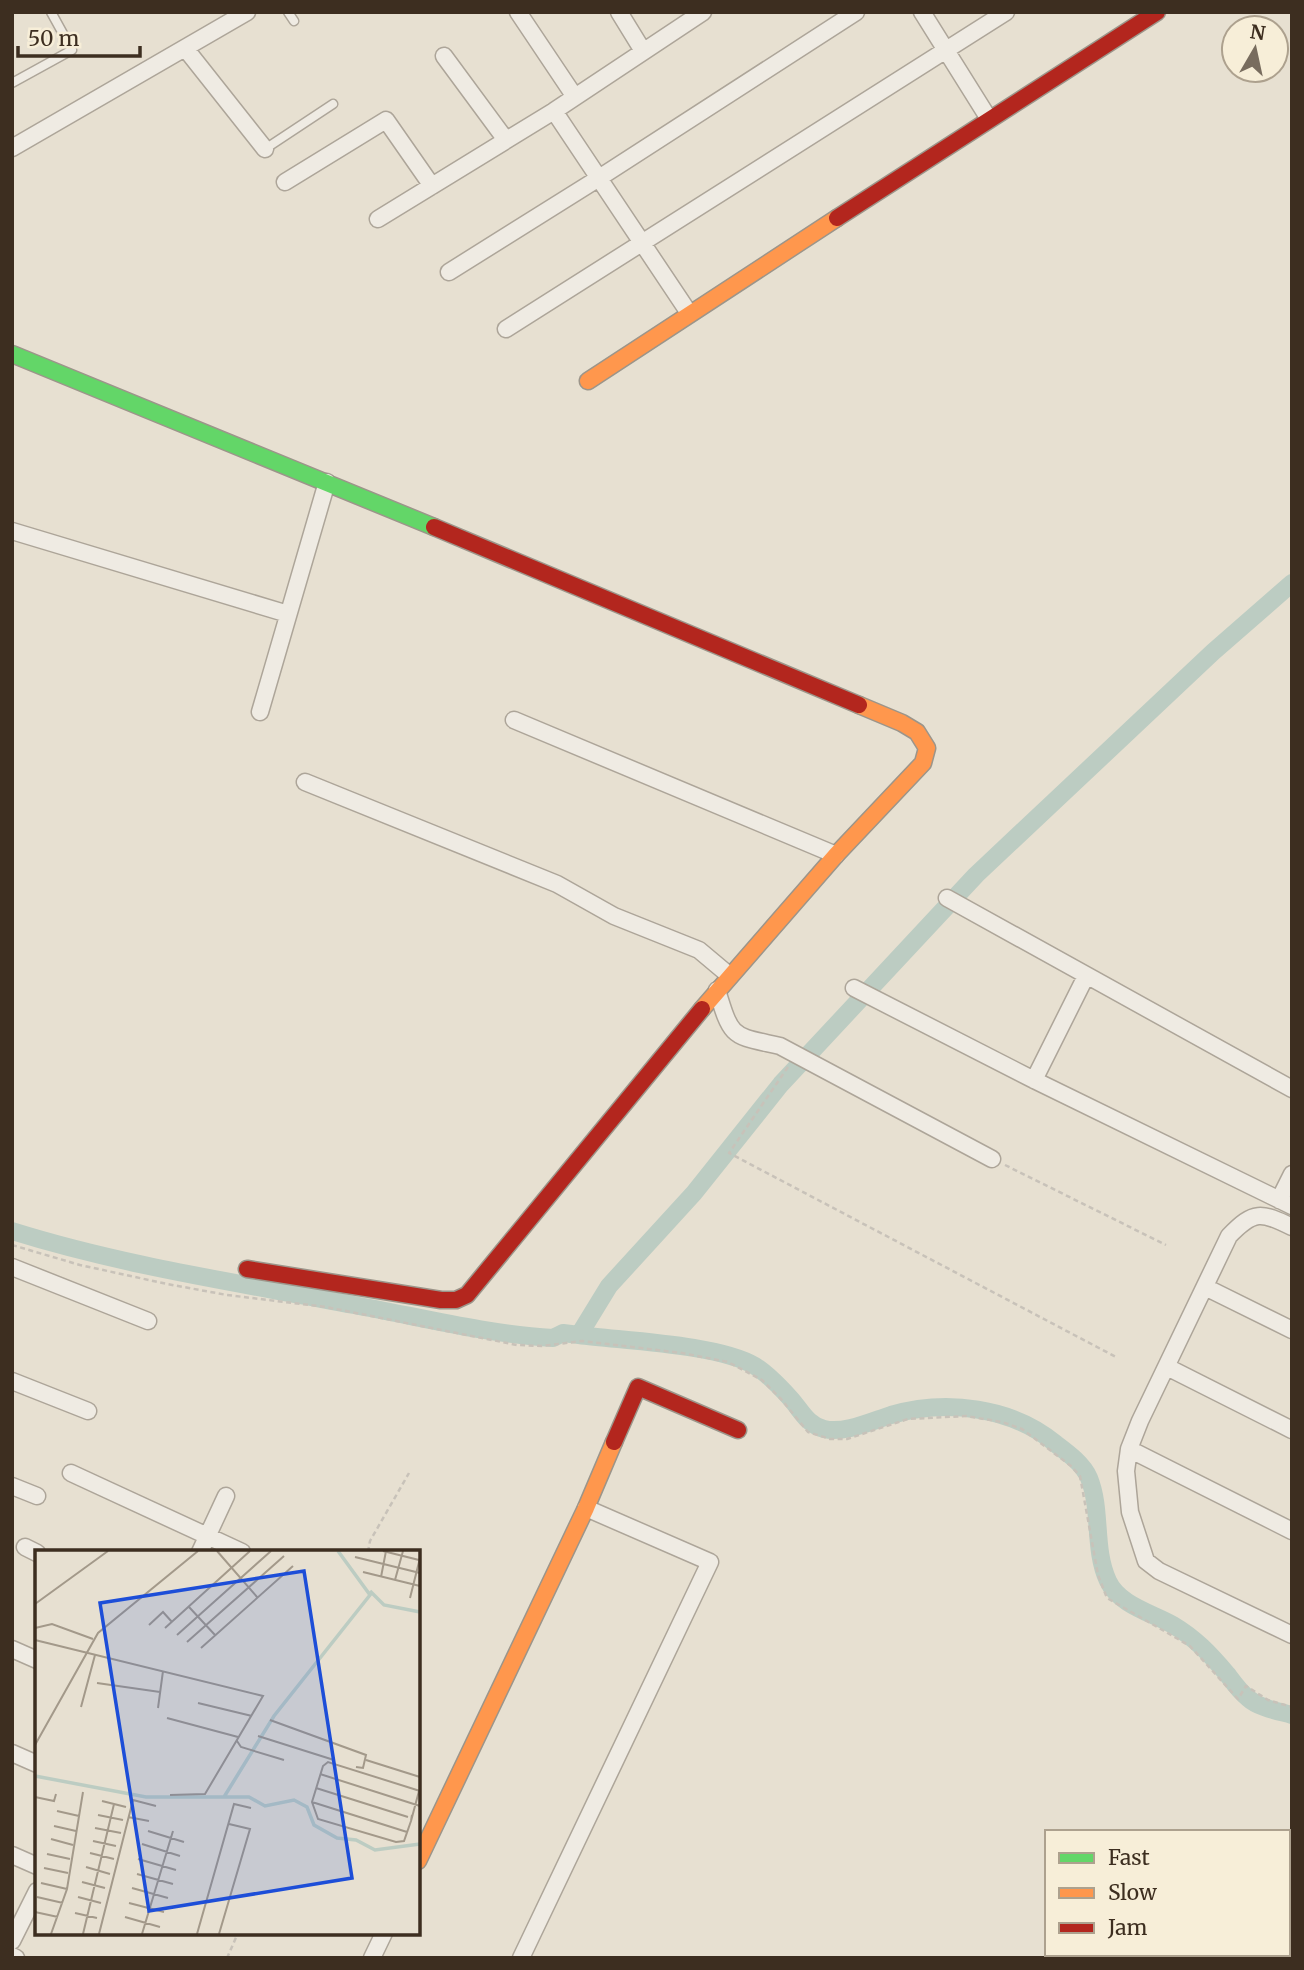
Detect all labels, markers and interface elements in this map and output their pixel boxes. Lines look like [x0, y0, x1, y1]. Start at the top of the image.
scale bar [18, 14, 140, 58]
north arrow [1220, 14, 1290, 84]
text: N [1248, 19, 1267, 45]
text: 50 m [28, 25, 79, 52]
inset map [35, 1550, 420, 1935]
legend [1045, 1830, 1290, 1956]
text: Fast [1108, 1844, 1150, 1871]
text: Slow [1108, 1879, 1157, 1906]
text: Jam [1107, 1914, 1147, 1941]

